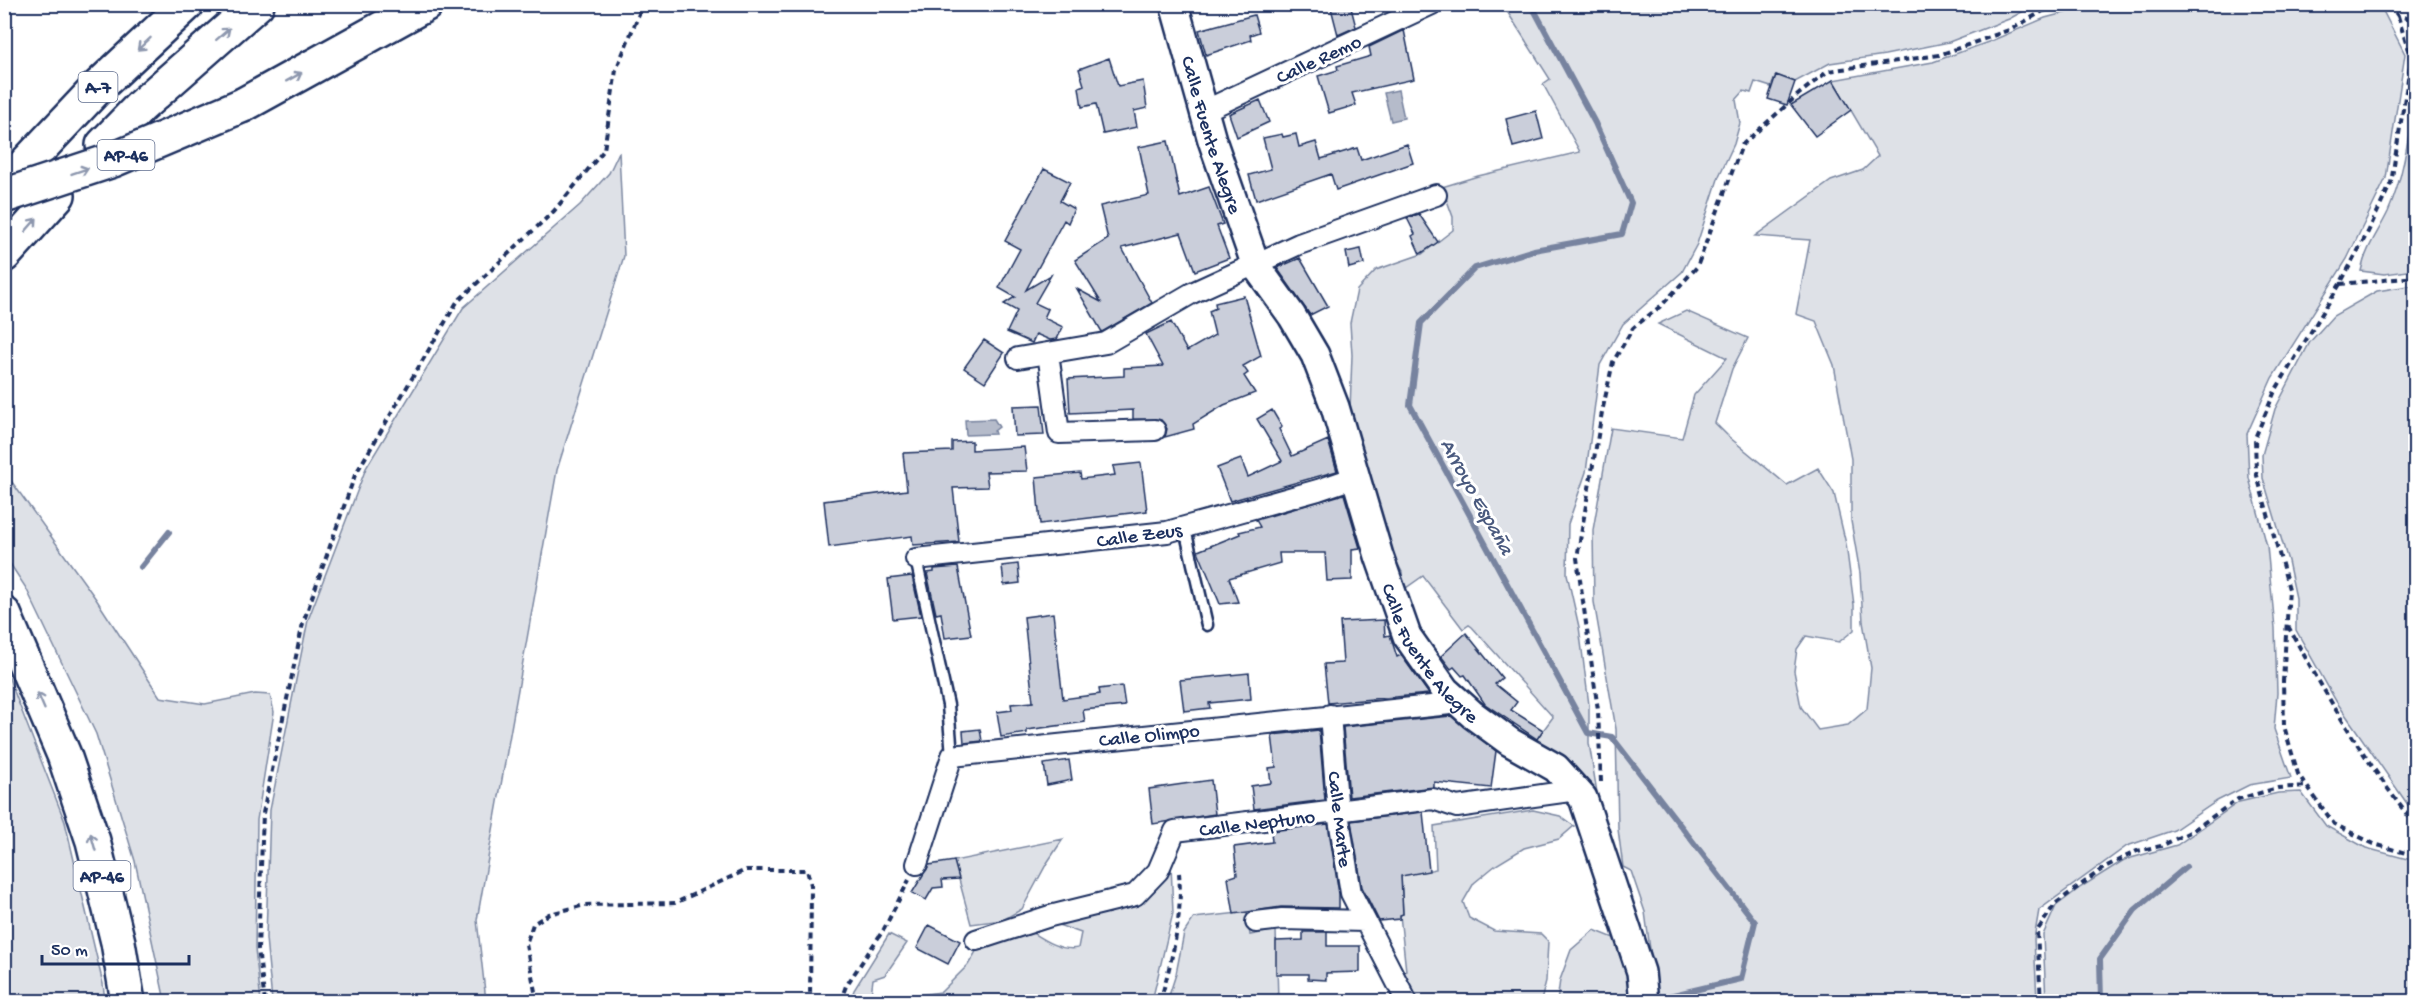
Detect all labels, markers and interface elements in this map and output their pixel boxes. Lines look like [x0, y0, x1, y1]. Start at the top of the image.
one-way arrow [215, 28, 231, 41]
street label: Calle Remo [1273, 31, 1366, 91]
one-way arrow [137, 37, 152, 51]
street label: Calle Fuente Alegre [1174, 54, 1245, 218]
one-way arrow [286, 70, 303, 82]
road number: A-7 [78, 72, 118, 102]
road number: AP-46 [98, 140, 154, 170]
one-way arrow [70, 165, 89, 176]
one-way arrow [24, 218, 38, 233]
water label: Arroyo España [1433, 435, 1518, 561]
street label: Calle Zeus [1095, 520, 1184, 555]
street label: Calle Fuente Alegre [1375, 581, 1483, 730]
one-way arrow [35, 692, 46, 710]
street label: Calle Olimpo [1098, 721, 1201, 754]
street label: Calle Marte [1320, 770, 1355, 869]
street label: Calle Neptuno [1198, 807, 1317, 844]
one-way arrow [87, 833, 98, 852]
road number: AP-46 [74, 861, 130, 891]
scale bar [42, 928, 189, 966]
text: 50 m [51, 941, 88, 962]

